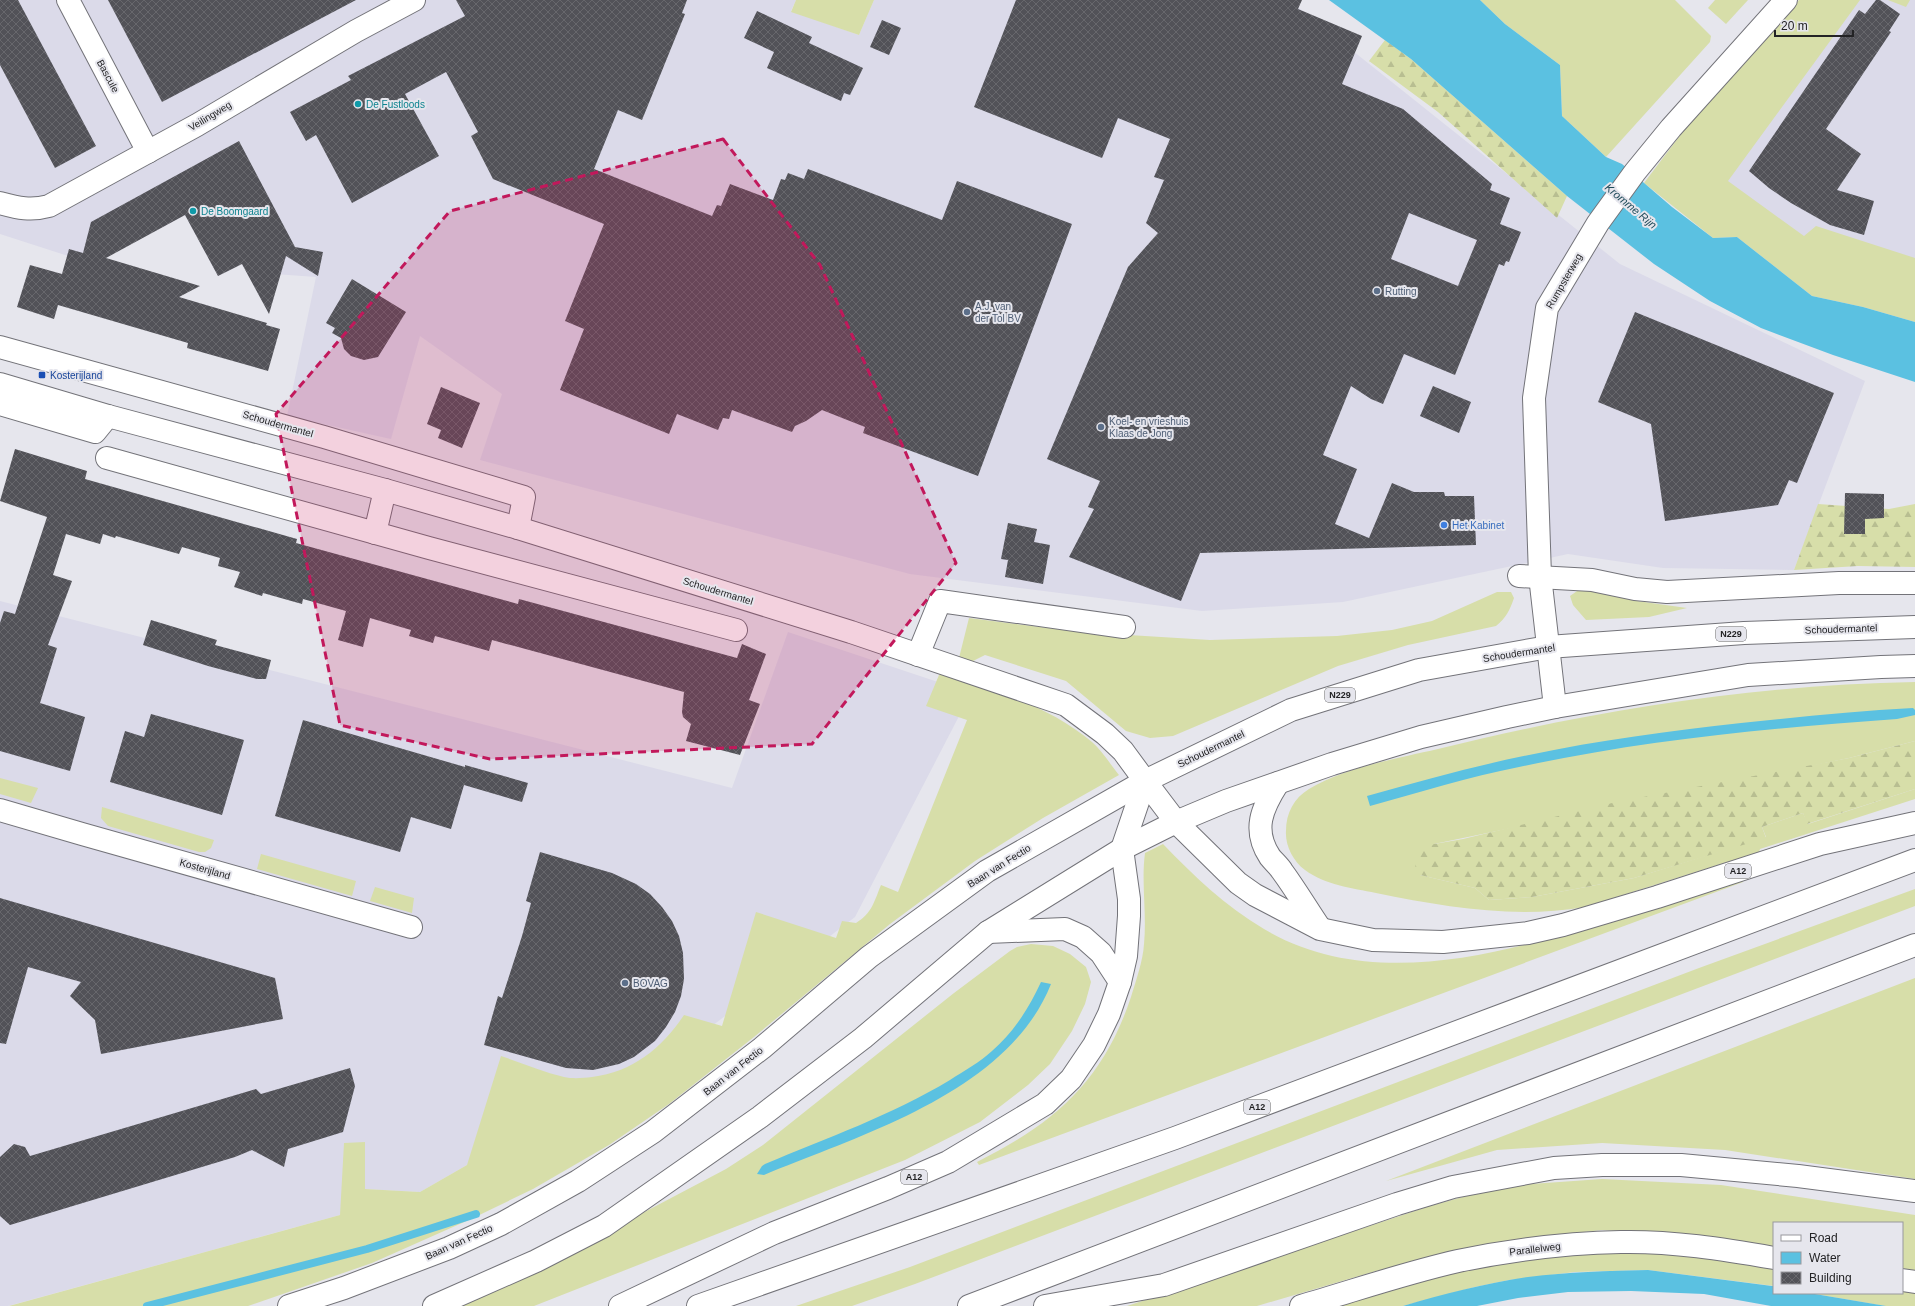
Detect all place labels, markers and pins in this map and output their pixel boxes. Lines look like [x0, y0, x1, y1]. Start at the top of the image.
marker: De Fustloods [353, 99, 363, 109]
place label: De Fustloods [366, 99, 425, 110]
marker: De Boomgaard [188, 206, 198, 216]
place label: De Boomgaard [201, 206, 268, 217]
marker: Rutting [1372, 286, 1382, 296]
place label: Rutting [1385, 286, 1417, 297]
place label: A.J. van der Tol BV [975, 301, 1021, 324]
marker: A.J. van der Tol BV [962, 307, 972, 317]
marker: Kosterijland [37, 370, 47, 380]
place label: Kosterijland [50, 370, 102, 381]
place label: Koel- en vrieshuis Klaas de Jong [1109, 416, 1188, 439]
marker: Koel- en vrieshuis Klaas de Jong [1096, 422, 1106, 432]
marker: Het Kabinet [1439, 520, 1449, 530]
place label: Het Kabinet [1452, 520, 1504, 531]
marker: BOVAG [620, 978, 630, 988]
place label: BOVAG [633, 978, 668, 989]

